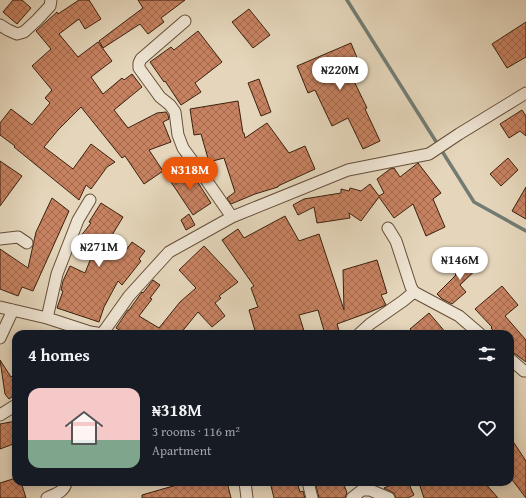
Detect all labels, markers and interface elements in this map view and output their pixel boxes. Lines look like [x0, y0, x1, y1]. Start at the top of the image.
pin: ₦220M [312, 57, 368, 91]
text: ₦220M [321, 60, 359, 79]
pin: ₦318M [162, 157, 218, 191]
text: ₦318M [171, 160, 209, 179]
pin: ₦271M [71, 234, 127, 268]
text: ₦271M [80, 237, 118, 256]
pin: ₦146M [432, 247, 488, 281]
text: ₦146M [441, 250, 479, 269]
text: 4 homes [28, 342, 90, 367]
icon: filters [476, 343, 498, 365]
text: ₦318M [152, 397, 202, 422]
icon: home [60, 404, 108, 452]
icon: heart [476, 417, 498, 439]
text: 3 rooms · 116 m² [152, 422, 240, 441]
text: Apartment [152, 441, 212, 460]

